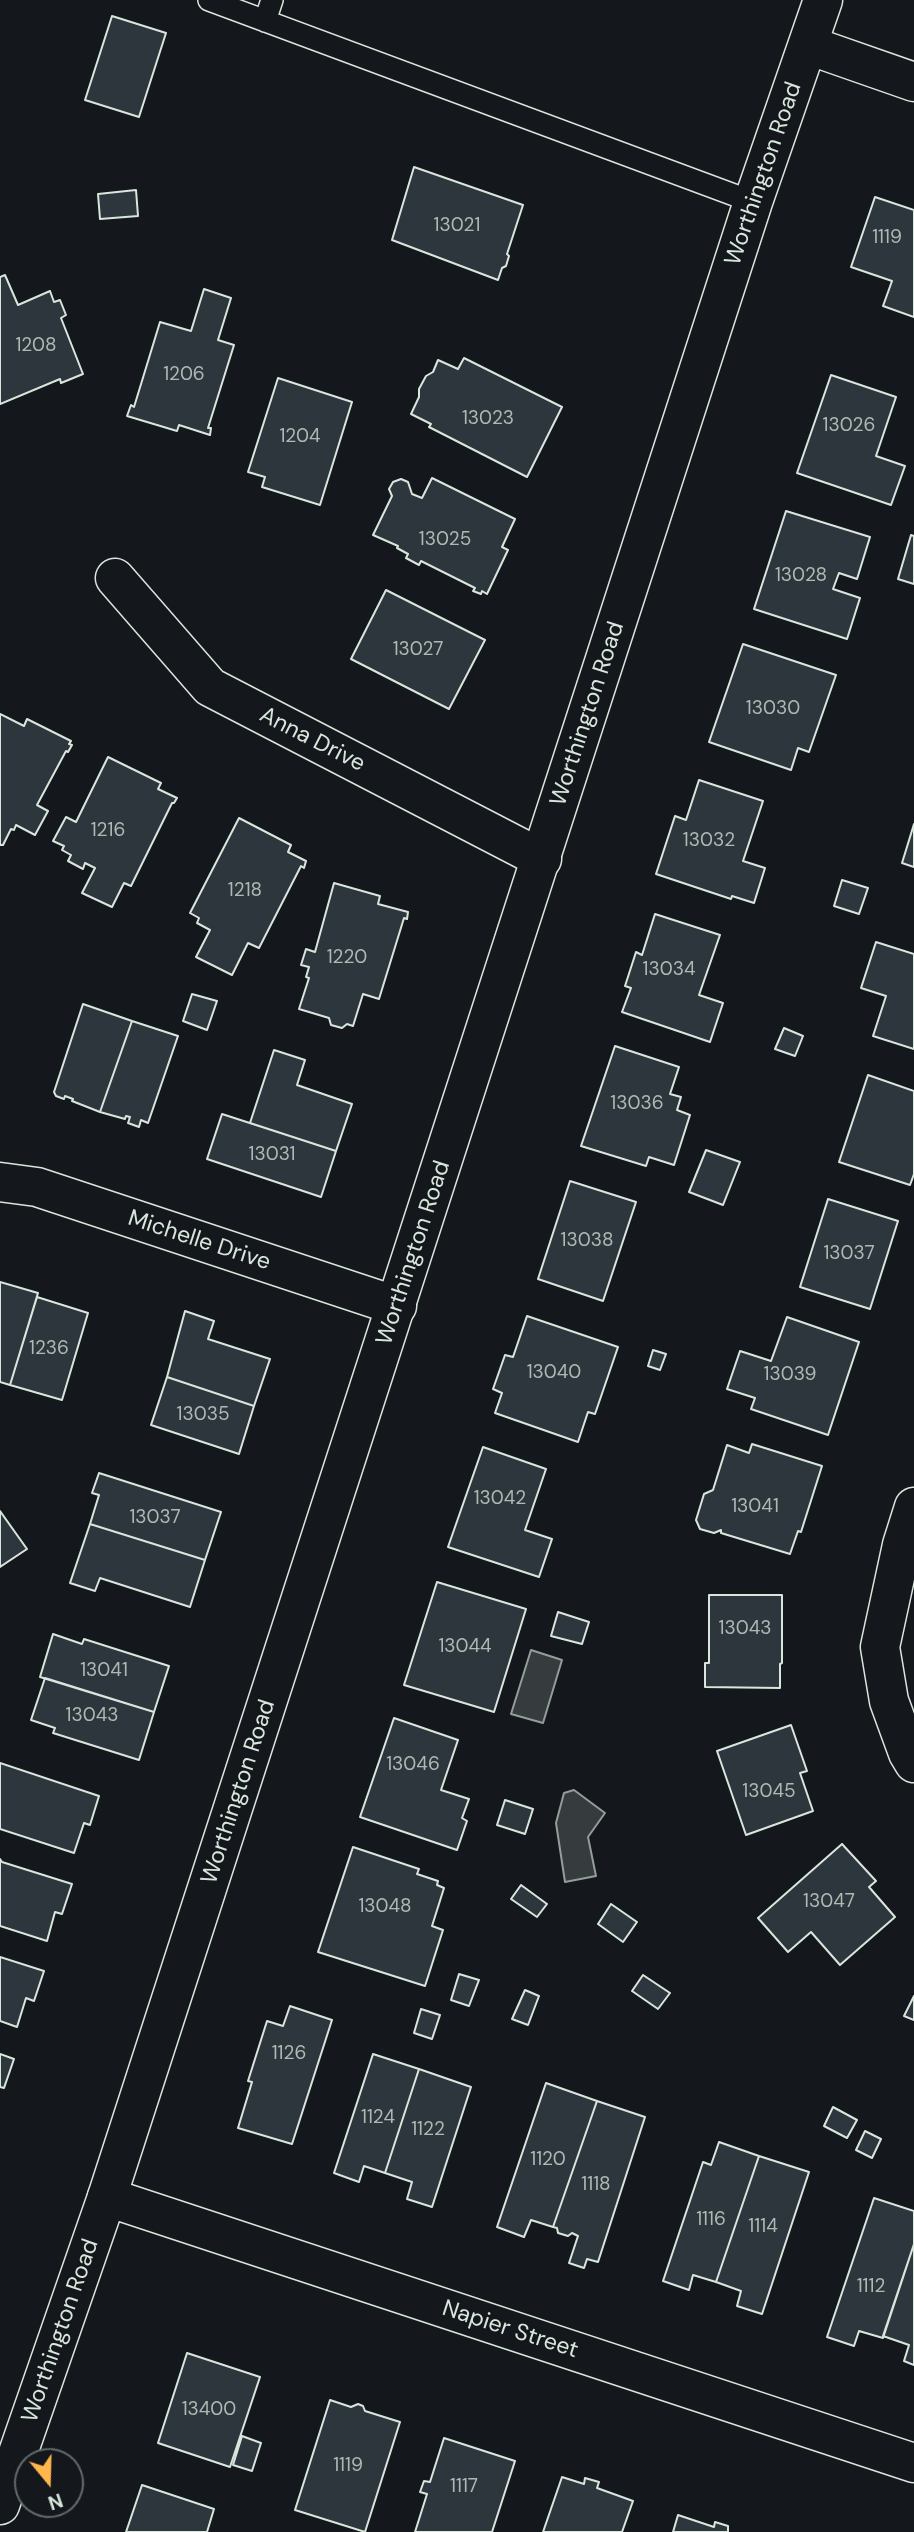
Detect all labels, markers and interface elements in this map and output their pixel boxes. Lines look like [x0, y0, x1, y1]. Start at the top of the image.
street label: Worthington Road [720, 79, 808, 269]
house number: 13021 [434, 215, 480, 237]
house number: 1119 [872, 227, 902, 249]
house number: 1208 [15, 335, 57, 357]
house number: 1206 [163, 364, 205, 386]
house number: 13023 [462, 408, 514, 430]
house number: 13026 [823, 415, 875, 437]
house number: 1204 [279, 426, 321, 448]
house number: 13025 [419, 529, 471, 551]
house number: 13028 [775, 565, 827, 587]
street label: Worthington Road [545, 618, 631, 810]
house number: 13027 [393, 639, 443, 661]
house number: 13030 [746, 698, 800, 720]
street label: Anna Drive [255, 702, 369, 778]
house number: 1216 [91, 820, 125, 842]
house number: 13032 [683, 830, 735, 852]
house number: 1218 [228, 880, 262, 902]
house number: 1220 [327, 947, 367, 969]
house number: 13034 [643, 959, 695, 981]
house number: 13036 [610, 1093, 664, 1115]
house number: 13031 [249, 1144, 295, 1166]
street label: Worthington Road [371, 1157, 457, 1349]
street label: Michelle Drive [124, 1205, 274, 1277]
house number: 13038 [561, 1230, 613, 1252]
house number: 13037 [823, 1243, 875, 1265]
house number: 1236 [29, 1338, 69, 1360]
house number: 13040 [527, 1362, 581, 1384]
house number: 13039 [764, 1364, 816, 1386]
house number: 13035 [177, 1404, 229, 1426]
house number: 13042 [474, 1488, 526, 1510]
house number: 13041 [731, 1496, 779, 1518]
house number: 13037 [129, 1507, 181, 1529]
house number: 13043 [719, 1618, 771, 1640]
house number: 13044 [438, 1636, 492, 1658]
house number: 13041 [80, 1660, 128, 1682]
street label: Worthington Road [196, 1696, 282, 1888]
house number: 13043 [66, 1705, 118, 1727]
house number: 13046 [386, 1754, 440, 1776]
house number: 13045 [742, 1781, 796, 1803]
house number: 13047 [803, 1891, 855, 1913]
house number: 13048 [358, 1896, 412, 1918]
house number: 1126 [272, 2043, 306, 2065]
house number: 1124 [361, 2107, 395, 2129]
house number: 1122 [411, 2119, 445, 2141]
house number: 1120 [530, 2149, 566, 2171]
house number: 1118 [581, 2174, 611, 2196]
house number: 1116 [696, 2209, 726, 2231]
house number: 1114 [748, 2216, 778, 2238]
street label: Worthington Road [17, 2236, 105, 2426]
house number: 1112 [857, 2276, 885, 2298]
street label: Napier Street [439, 2295, 581, 2365]
house number: 13400 [182, 2399, 236, 2421]
north arrow [14, 2448, 84, 2518]
house number: 1119 [333, 2455, 363, 2477]
house number: 1117 [450, 2476, 478, 2498]
text: N [45, 2487, 66, 2516]

